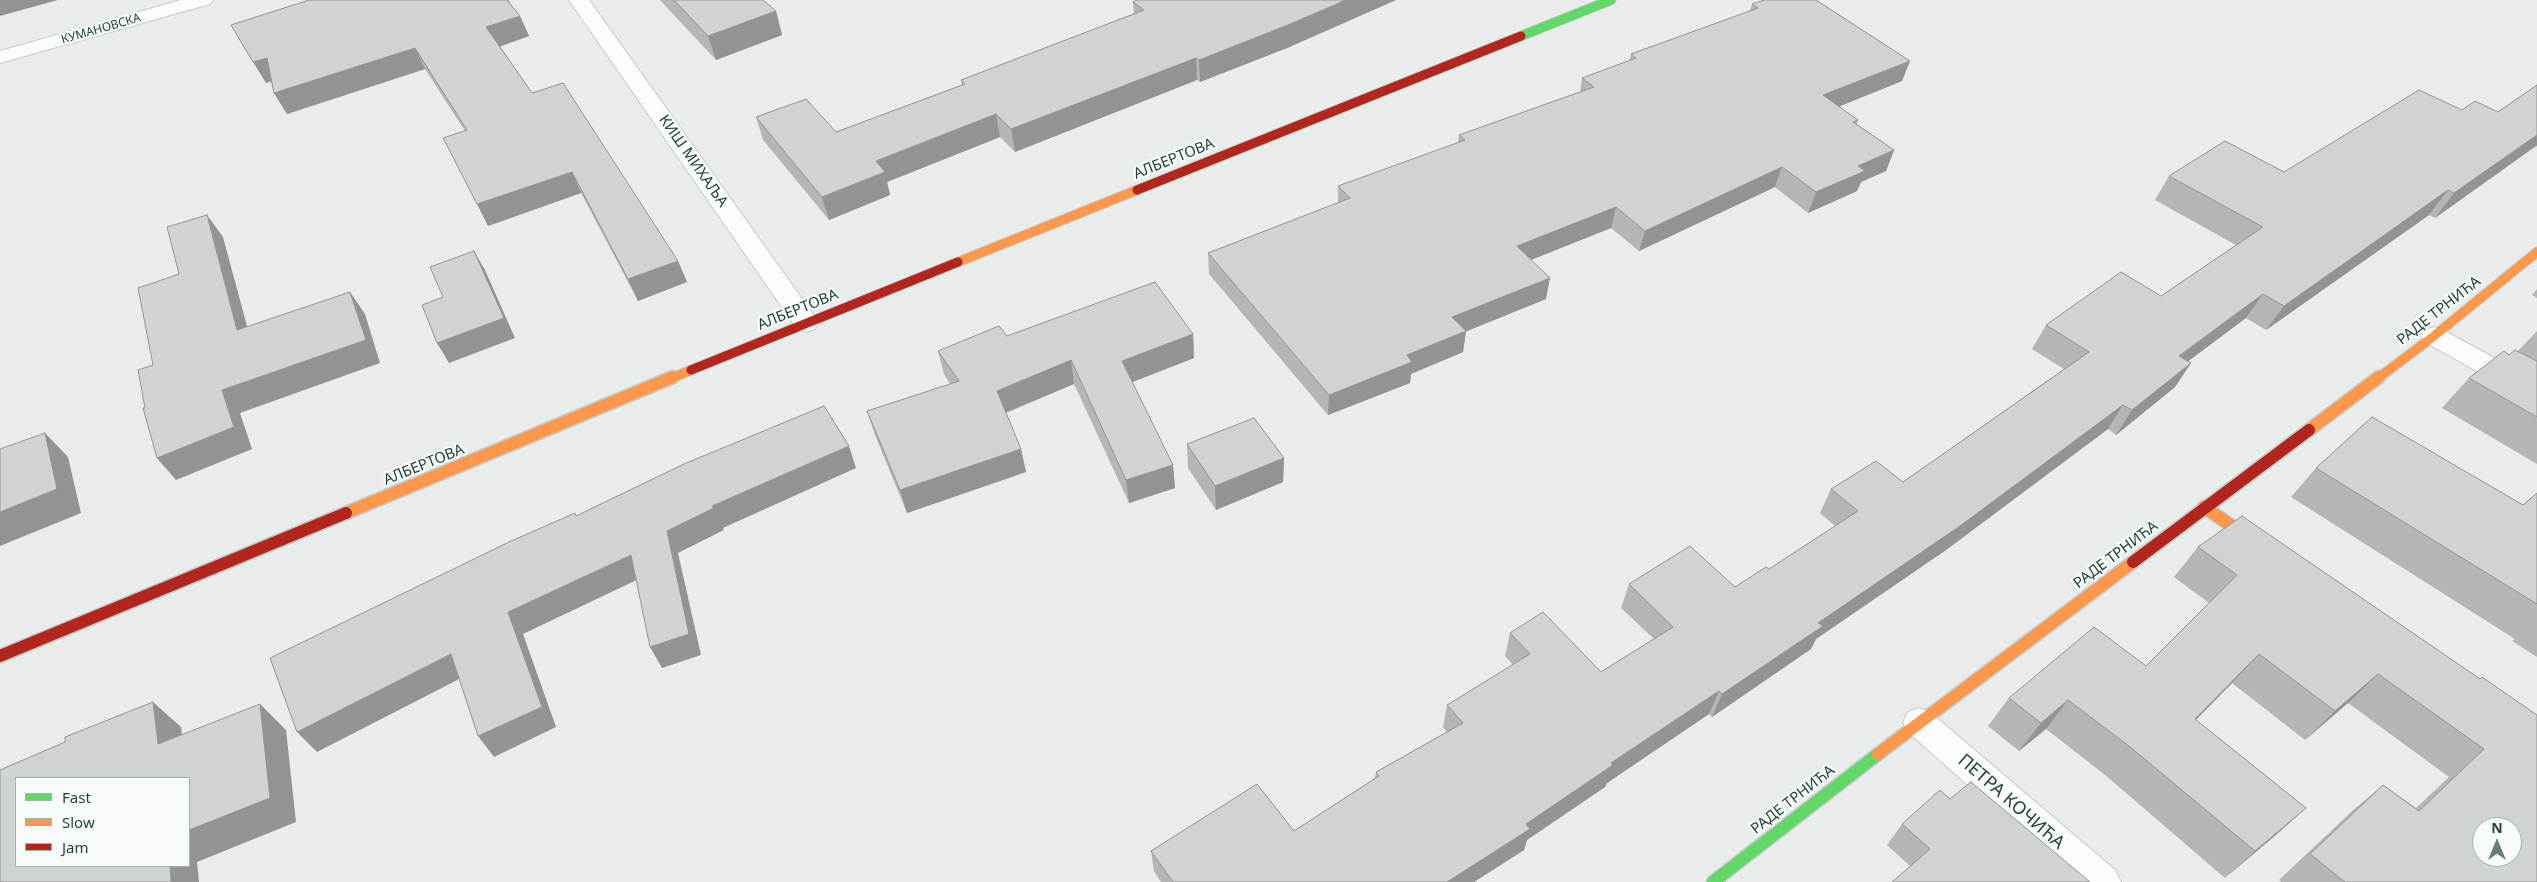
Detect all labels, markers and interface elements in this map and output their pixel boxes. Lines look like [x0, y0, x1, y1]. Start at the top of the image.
street label: КУМАНОВСКА [60, 11, 142, 47]
street label: КИШ МИХАЉА [655, 112, 731, 210]
street label: АЛБЕРТОВА [1131, 135, 1217, 183]
street label: РАДЕ ТРНИЋА [2394, 273, 2484, 349]
street label: АЛБЕРТОВА [755, 286, 841, 334]
street label: АЛБЕРТОВА [381, 441, 467, 489]
street label: РАДЕ ТРНИЋА [2070, 517, 2162, 593]
street label: ПЕТРА КОЧИЋА [1953, 750, 2069, 854]
street label: РАДЕ ТРНИЋА [1748, 762, 1838, 838]
legend [15, 777, 190, 867]
text: Fast [62, 787, 91, 807]
text: Slow [62, 812, 95, 832]
north arrow [2472, 817, 2522, 867]
text: N [2491, 818, 2503, 837]
text: Jam [62, 837, 89, 857]

